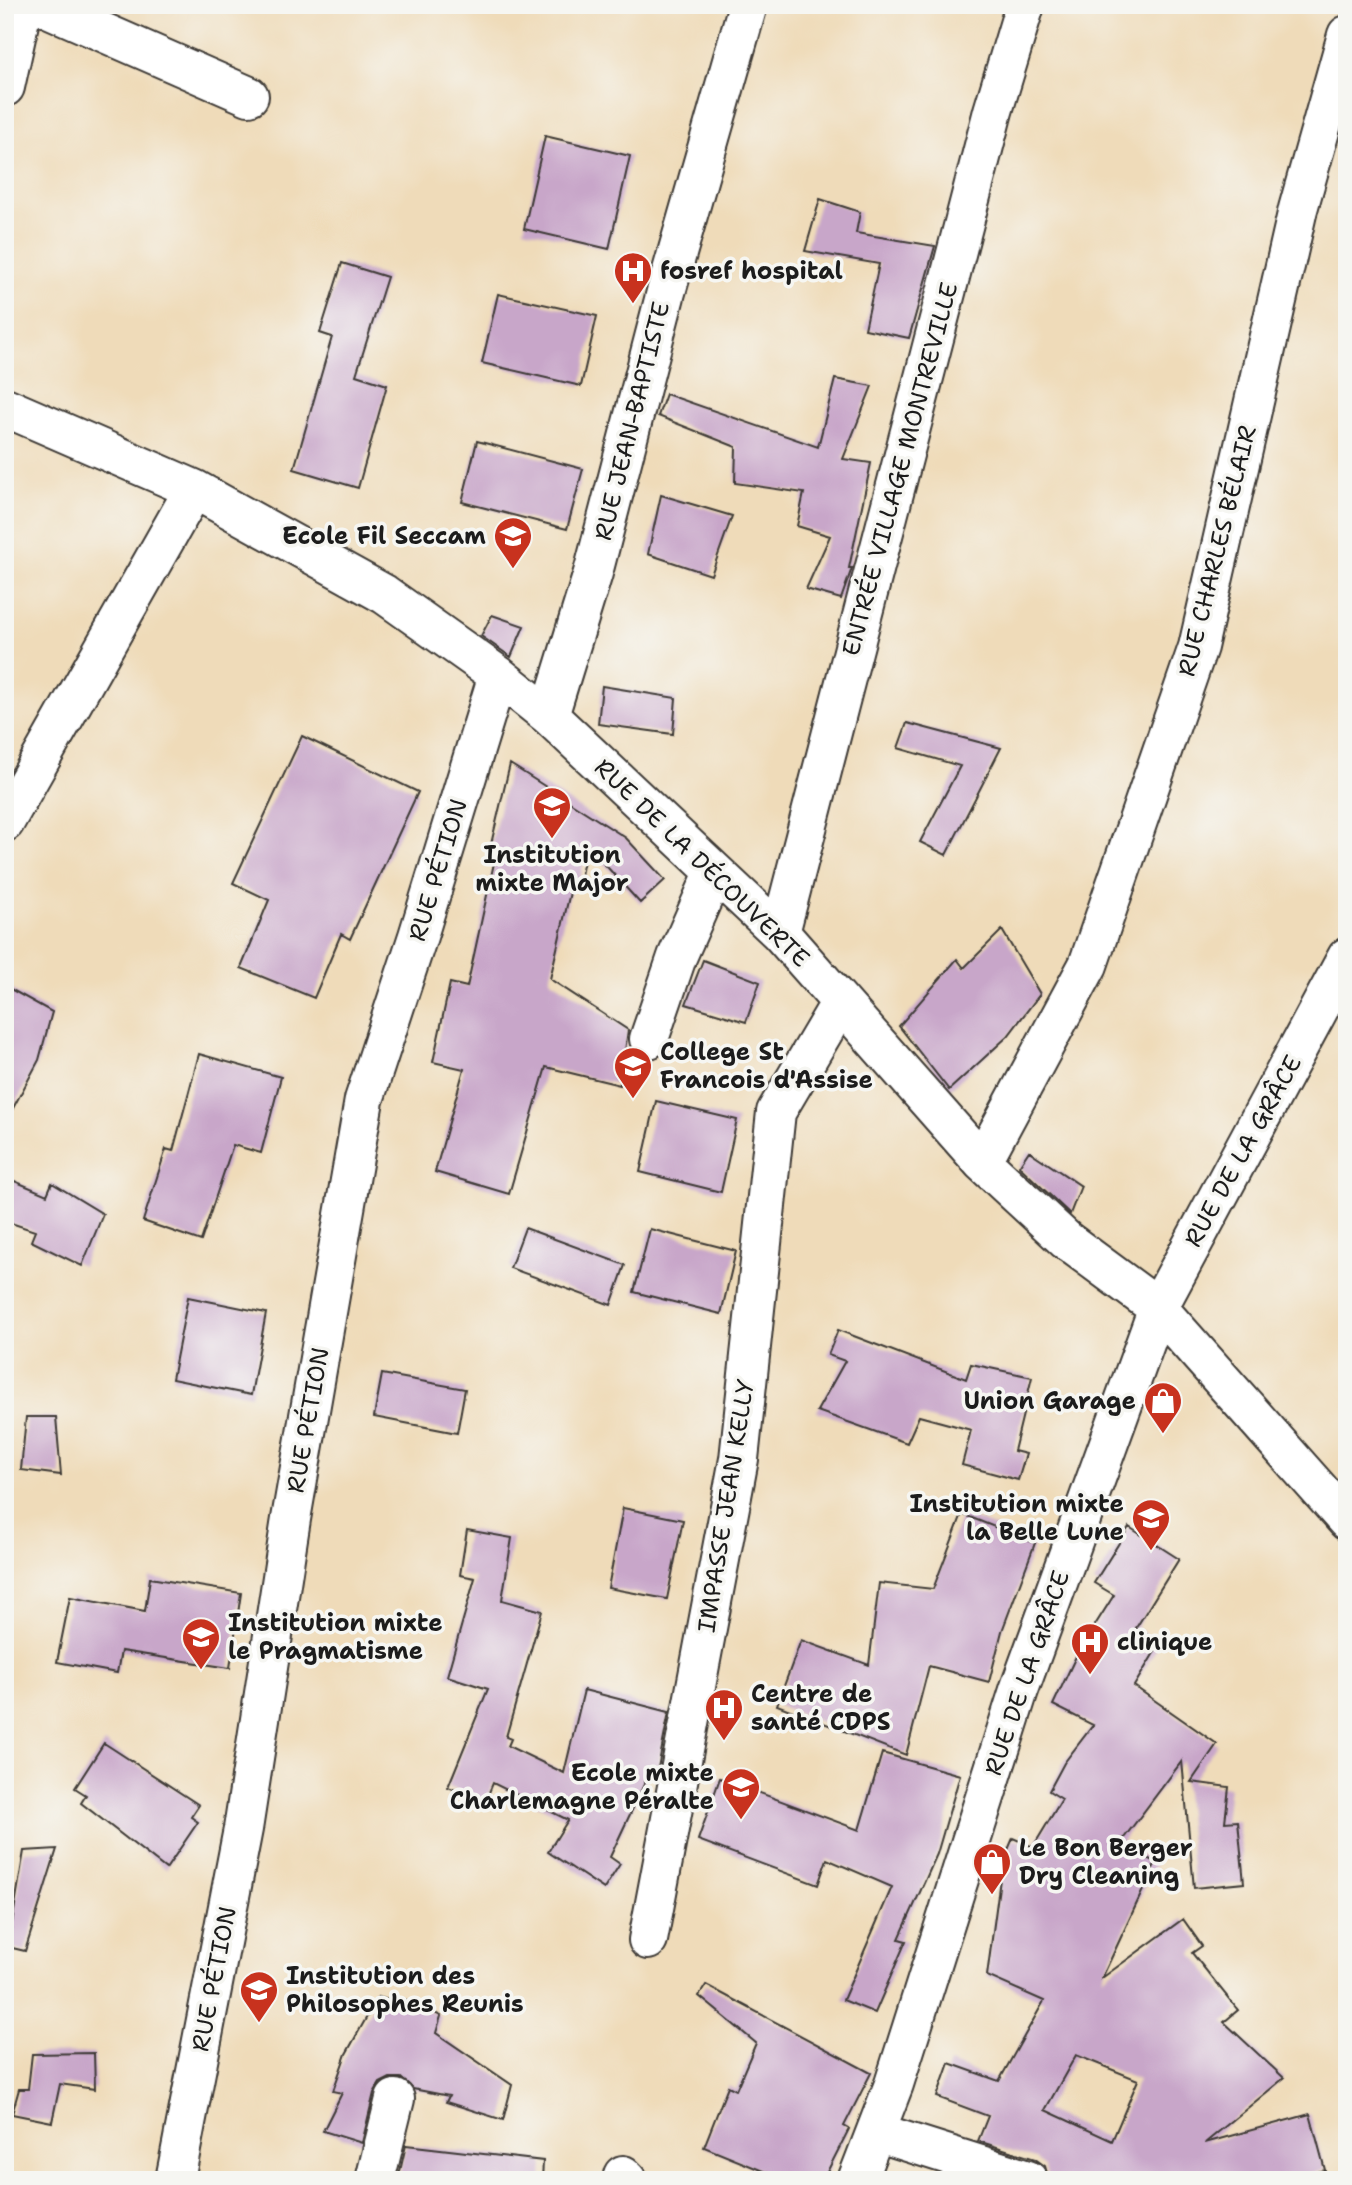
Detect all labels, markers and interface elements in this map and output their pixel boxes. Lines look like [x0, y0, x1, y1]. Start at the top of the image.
hospital icon: fosref hospital [612, 250, 654, 305]
place label: fosref hospital [660, 255, 843, 287]
street label: ENTRÉE VILLAGE MONTREVILLE [835, 279, 965, 659]
street label: RUE JEAN-BAPTISTE [587, 298, 677, 544]
street label: RUE CHARLES BÉLAIR [1170, 422, 1264, 680]
school or university icon: Ecole Fil Seccam [492, 515, 534, 570]
place label: Ecole Fil Seccam [282, 520, 486, 552]
street label: RUE DE LA DÉCOUVERTE [588, 752, 816, 974]
school or university icon: Institution mixte Major [531, 785, 573, 840]
street label: RUE PÉTION [401, 795, 475, 945]
place label: Institution mixte Major [475, 839, 629, 899]
place label: College St Francois d'Assise [660, 1036, 873, 1096]
school or university icon: College St Francois d'Assise [612, 1045, 654, 1100]
street label: RUE DE LA GRÂCE [1177, 1049, 1309, 1253]
street label: RUE PÉTION [279, 1345, 337, 1495]
street label: IMPASSE JEAN KELLY [690, 1377, 762, 1635]
shop icon: Union Garage [1142, 1380, 1184, 1435]
place label: Union Garage [963, 1385, 1136, 1417]
place label: Institution mixte la Belle Lune [909, 1488, 1124, 1548]
school or university icon: Institution mixte la Belle Lune [1130, 1497, 1172, 1552]
street label: RUE DE LA GRÂCE [977, 1566, 1077, 1780]
place label: Institution mixte le Pragmatisme [228, 1607, 443, 1667]
school or university icon: Institution mixte le Pragmatisme [180, 1616, 222, 1671]
hospital icon: clinique [1069, 1621, 1111, 1676]
place label: clinique [1117, 1626, 1212, 1658]
place label: Centre de santé CDPS [751, 1678, 891, 1738]
hospital icon: Centre de santé CDPS [703, 1687, 745, 1742]
place label: Ecole mixte Charlemagne Péralte [450, 1757, 714, 1817]
school or university icon: Ecole mixte Charlemagne Péralte [720, 1766, 762, 1821]
place label: Le Bon Berger Dry Cleaning [1019, 1832, 1193, 1892]
shop icon: Le Bon Berger Dry Cleaning [971, 1841, 1013, 1896]
street label: RUE PÉTION [184, 1904, 244, 2054]
place label: Institution des Philosophes Reunis [286, 1960, 524, 2020]
school or university icon: Institution des Philosophes Reunis [238, 1969, 280, 2024]

